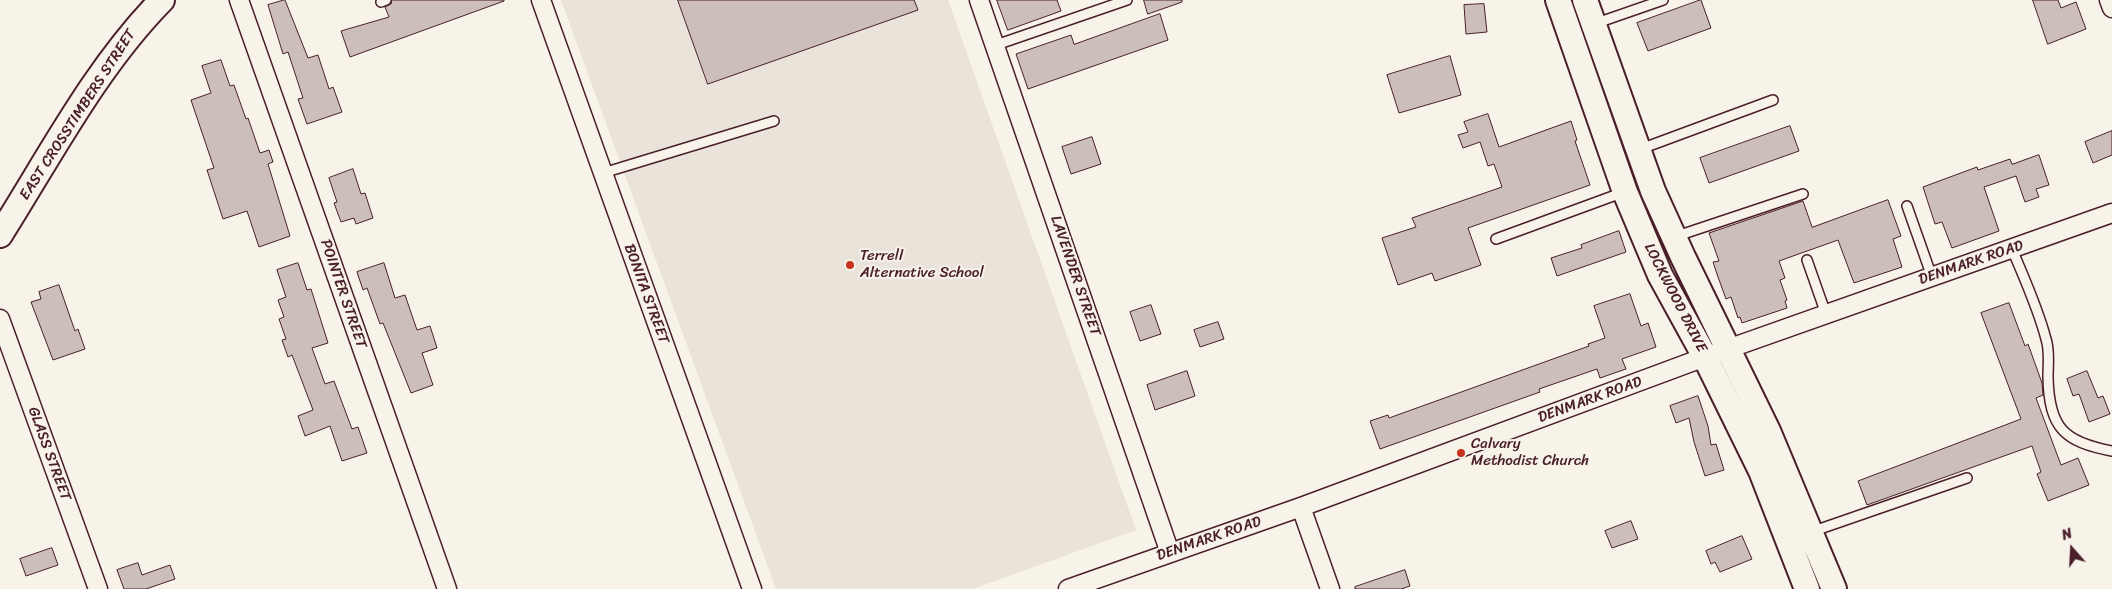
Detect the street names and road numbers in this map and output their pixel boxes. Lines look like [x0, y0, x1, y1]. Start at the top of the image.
street label: EAST CROSSTIMBERS STREET [16, 26, 140, 204]
street label: LAVENDER STREET [1046, 213, 1104, 339]
street label: POINTER STREET [316, 237, 370, 351]
street label: DENMARK ROAD [1916, 237, 2026, 289]
street label: LOCKWOOD DRIVE [1640, 240, 1710, 356]
street label: BONITA STREET [620, 242, 672, 346]
street label: DENMARK ROAD [1536, 373, 1644, 427]
street label: GLASS STREET [24, 405, 74, 503]
street label: DENMARK ROAD [1154, 513, 1264, 565]

